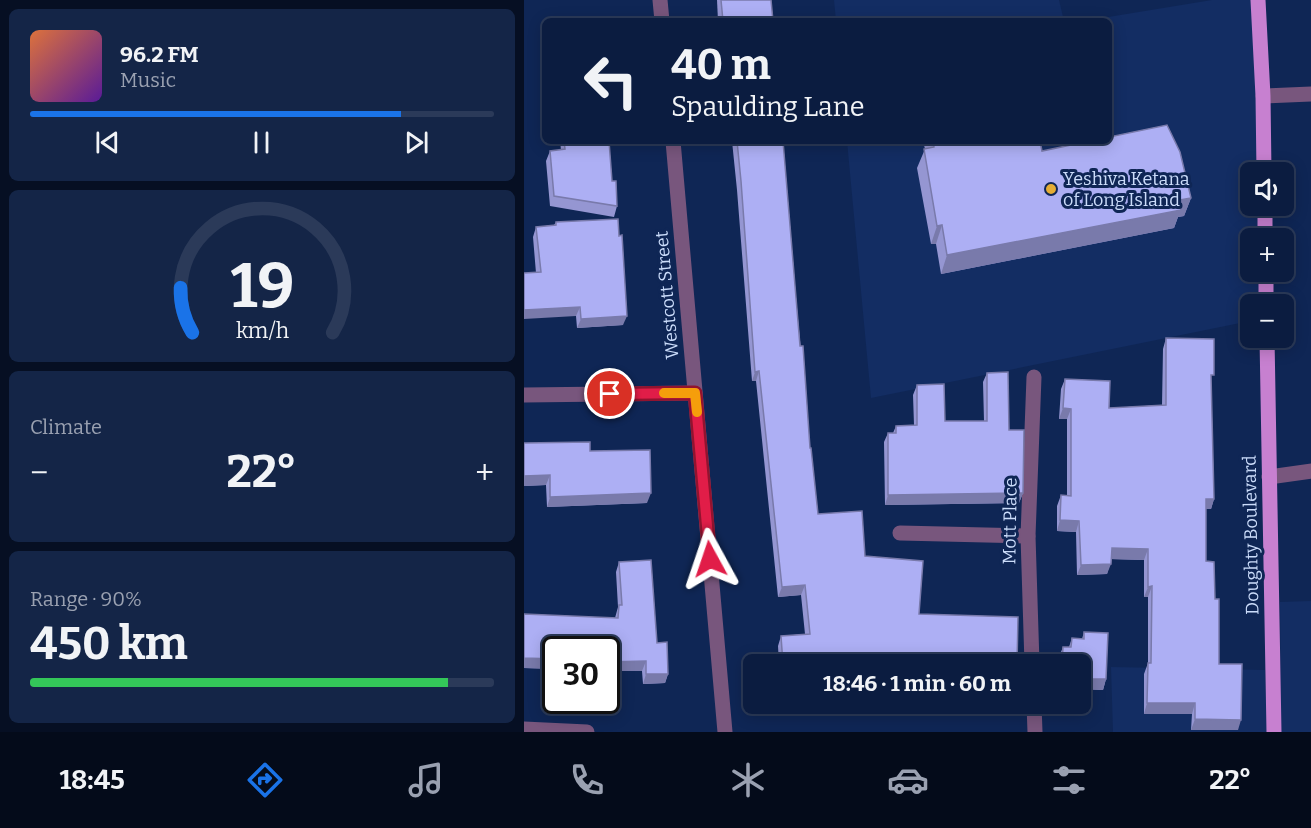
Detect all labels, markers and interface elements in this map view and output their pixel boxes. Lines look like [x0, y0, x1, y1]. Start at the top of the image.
text: 40 m [671, 40, 771, 90]
text: 96.2 FM [120, 41, 199, 68]
icon: left [572, 42, 650, 120]
text: Music [120, 68, 176, 92]
text: Spaulding Lane [671, 91, 865, 123]
icon: previous [91, 126, 124, 159]
icon: pause [245, 126, 278, 159]
icon: next [400, 126, 433, 159]
map controls [1240, 162, 1294, 348]
button: sound [1240, 162, 1294, 216]
place label: Yeshiva Ketana of Long Island [1063, 168, 1190, 211]
marker: Yeshiva Ketana of Long Island [1044, 182, 1058, 196]
button: + [1240, 228, 1294, 282]
street label: Westcott Street [650, 230, 684, 360]
text: 19 [230, 249, 294, 324]
button: − [1240, 294, 1294, 348]
text: km/h [235, 318, 289, 344]
pin [584, 368, 635, 419]
icon: arrive [593, 377, 626, 410]
text: Climate [30, 415, 102, 439]
text: 22° [226, 445, 297, 499]
text: − [30, 453, 48, 493]
text: + [475, 453, 494, 493]
street label: Doughty Boulevard [1239, 455, 1263, 615]
street label: Mott Place [998, 477, 1022, 565]
position arrow [678, 527, 742, 591]
text: Range · 90% [30, 587, 142, 611]
text: 450 km [30, 617, 188, 671]
speed limit sign: 30 [542, 636, 620, 714]
text: 18:46 · 1 min · 60 m [823, 670, 1011, 697]
icon: directions [244, 759, 286, 801]
icon: music [405, 759, 447, 801]
icon: phone [566, 759, 608, 801]
icon: climate [727, 759, 769, 801]
icon: car [887, 759, 929, 801]
icon: filters [1048, 759, 1090, 801]
text: 18:45 [59, 764, 125, 796]
text: 22° [1209, 764, 1252, 796]

